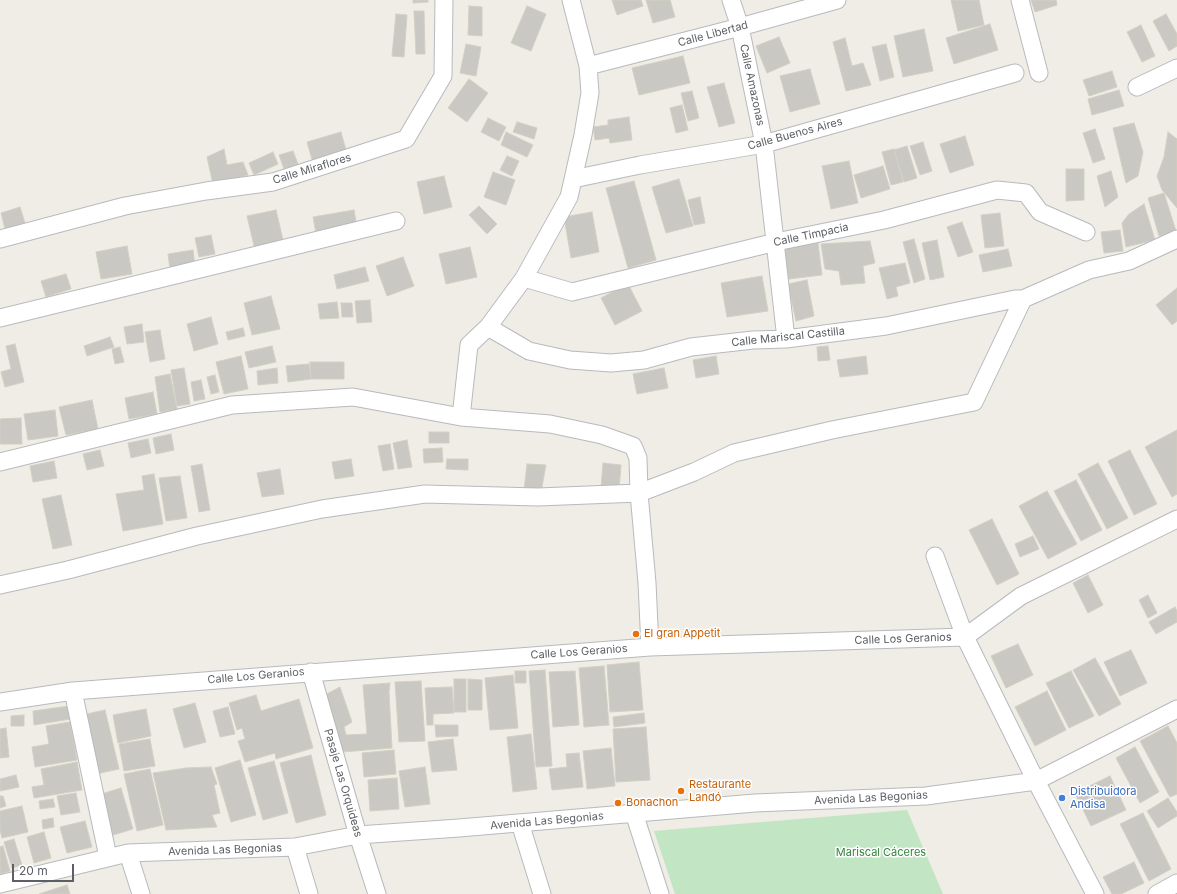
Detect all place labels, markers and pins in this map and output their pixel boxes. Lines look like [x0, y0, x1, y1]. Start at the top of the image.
place label: El gran Appetit [644, 627, 720, 641]
marker: El gran Appetit [631, 629, 641, 639]
place label: Restaurante Landó [689, 778, 751, 804]
place label: Distribuidora Andisa [1070, 785, 1137, 811]
marker: Restaurante Landó [676, 786, 686, 796]
marker: Distribuidora Andisa [1057, 793, 1067, 803]
place label: Bonachon [626, 796, 678, 810]
marker: Bonachon [613, 798, 623, 808]

